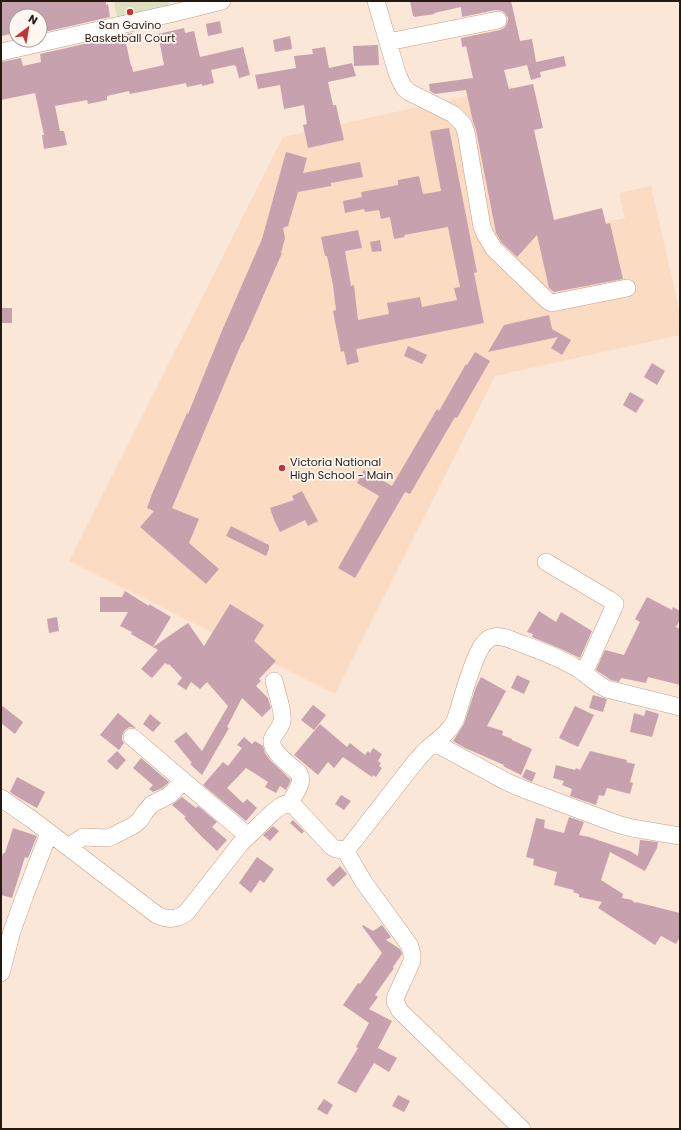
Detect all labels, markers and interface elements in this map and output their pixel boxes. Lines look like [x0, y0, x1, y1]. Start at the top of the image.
marker: San Gavino Basketball Court [125, 7, 135, 17]
north arrow [8, 8, 48, 48]
text: N [25, 10, 41, 28]
place label: San Gavino Basketball Court [85, 17, 175, 46]
place label: Victoria National High School - Main [290, 454, 393, 483]
marker: Victoria National High School - Main [277, 463, 287, 473]

